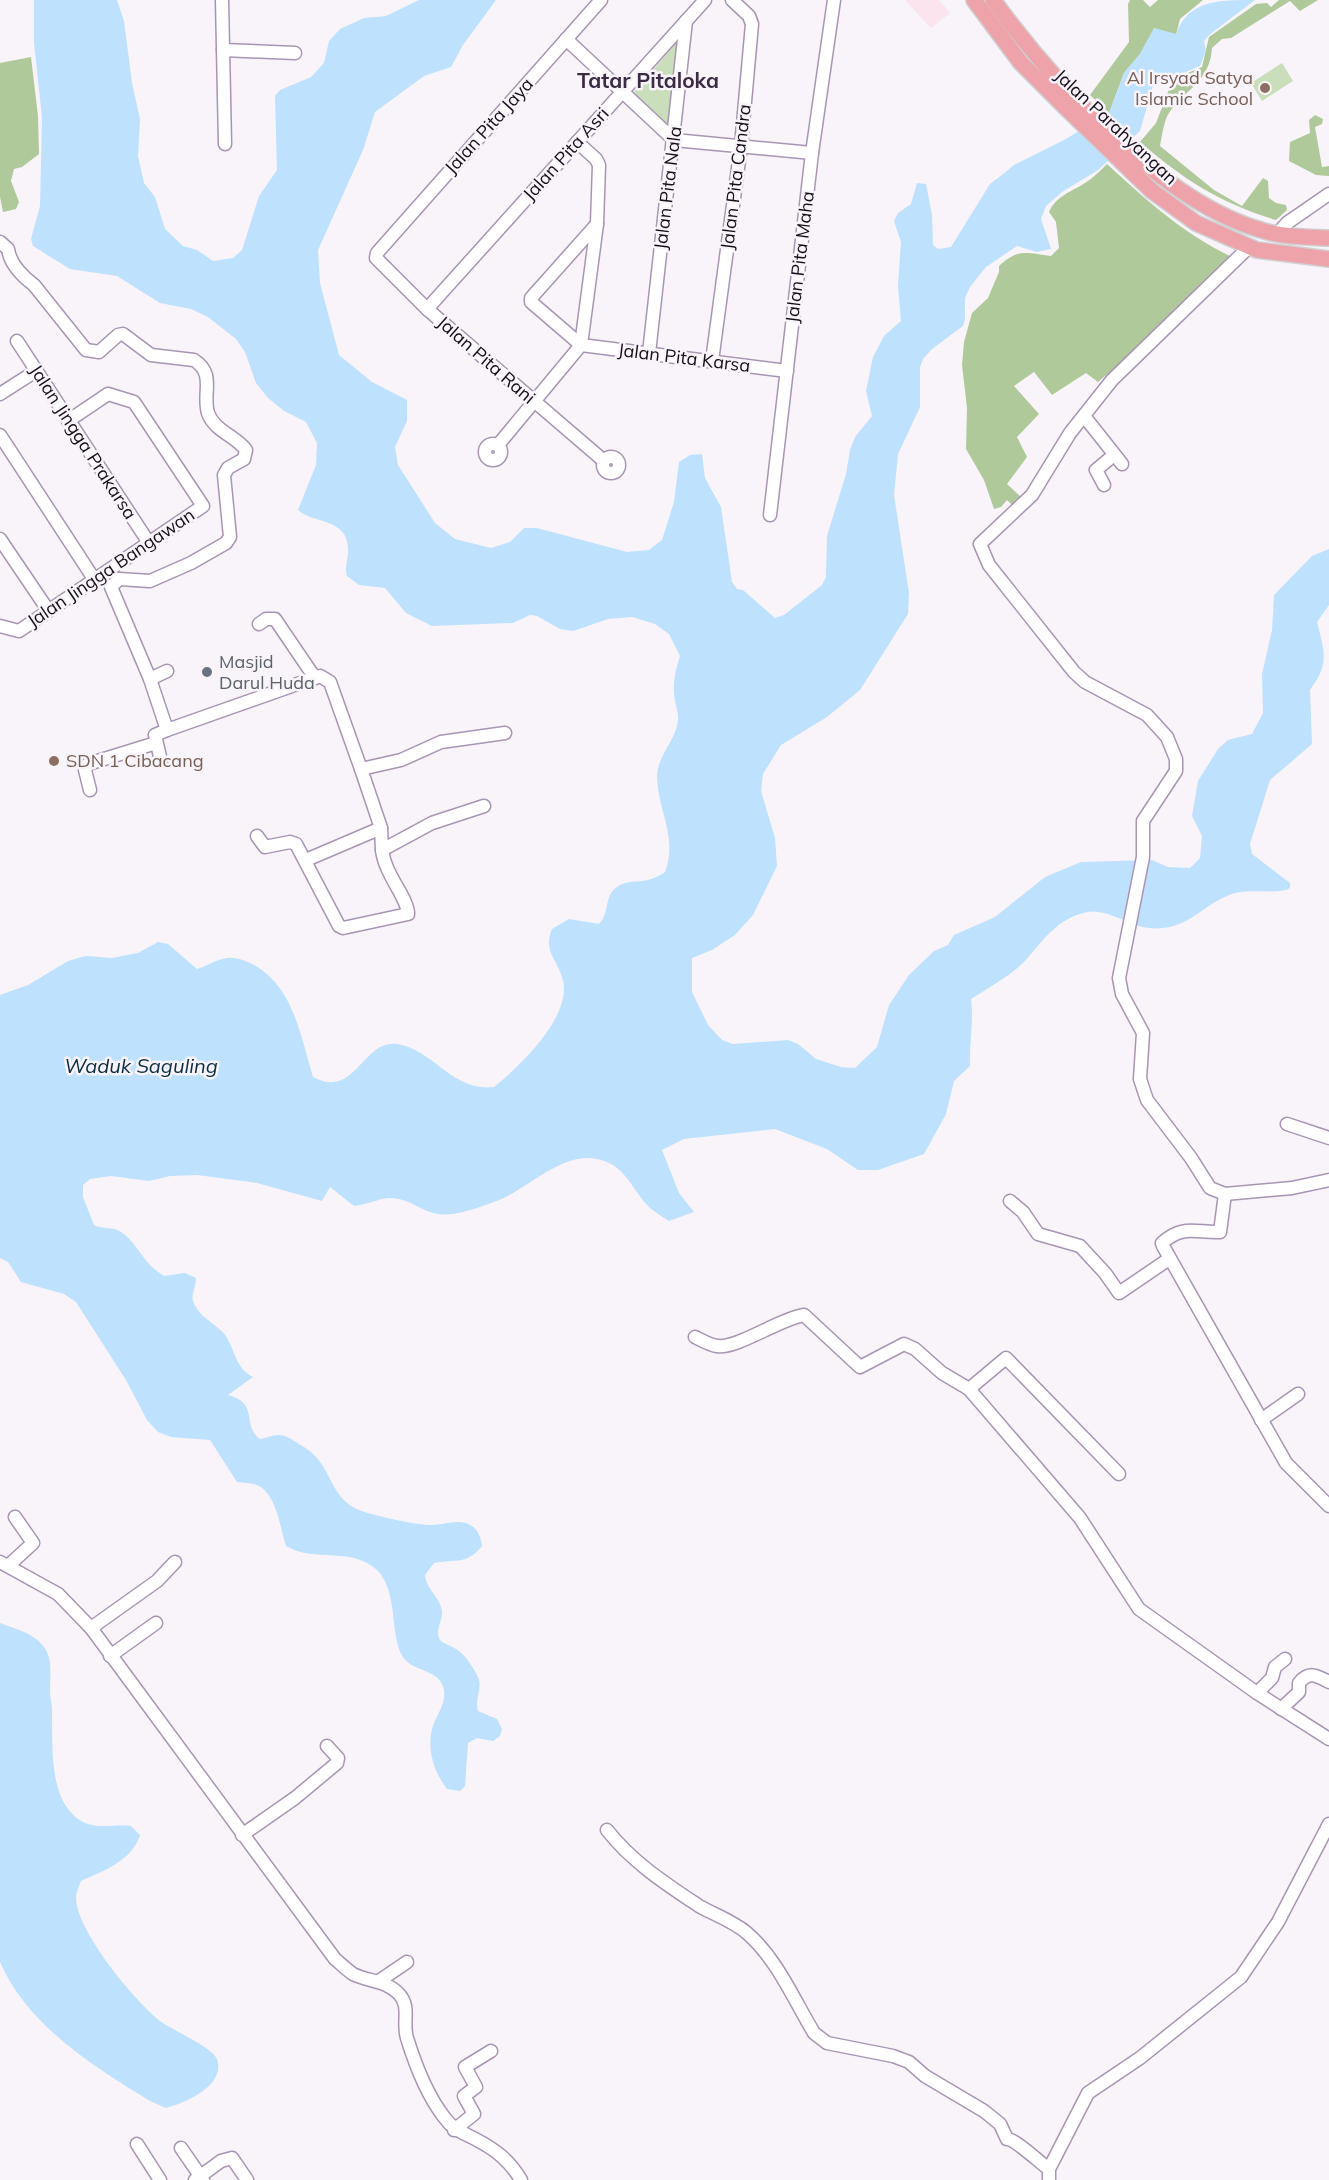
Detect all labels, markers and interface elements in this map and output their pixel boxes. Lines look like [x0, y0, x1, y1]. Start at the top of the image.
street label: Jalan Parahyangan [1050, 64, 1183, 190]
place label: Al Irsyad Satya Islamic School [1127, 66, 1253, 110]
district label: Tatar Pitaloka [577, 67, 719, 93]
street label: Jalan Pita Jaya [439, 73, 538, 179]
marker: Al Irsyad Satya Islamic School [1258, 81, 1272, 95]
street label: Jalan Pita Asri [518, 102, 614, 205]
street label: Jalan Pita Candra [715, 103, 756, 251]
street label: Jalan Pita Nala [649, 125, 686, 251]
street label: Jalan Pita Maha [780, 190, 819, 324]
street label: Jalan Pita Rani [432, 311, 540, 409]
street label: Jalan Pita Karsa [617, 338, 752, 377]
street label: Jalan Jingga Prakarsa [25, 360, 142, 523]
street label: Jalan Jingga Bangawan [23, 503, 199, 632]
place label: Masjid Darul Huda [219, 650, 315, 694]
marker: Masjid Darul Huda [200, 665, 214, 679]
place label: SDN 1 Cibacang [66, 749, 204, 772]
marker: SDN 1 Cibacang [47, 754, 61, 768]
water label: Waduk Saguling [64, 1053, 218, 1078]

